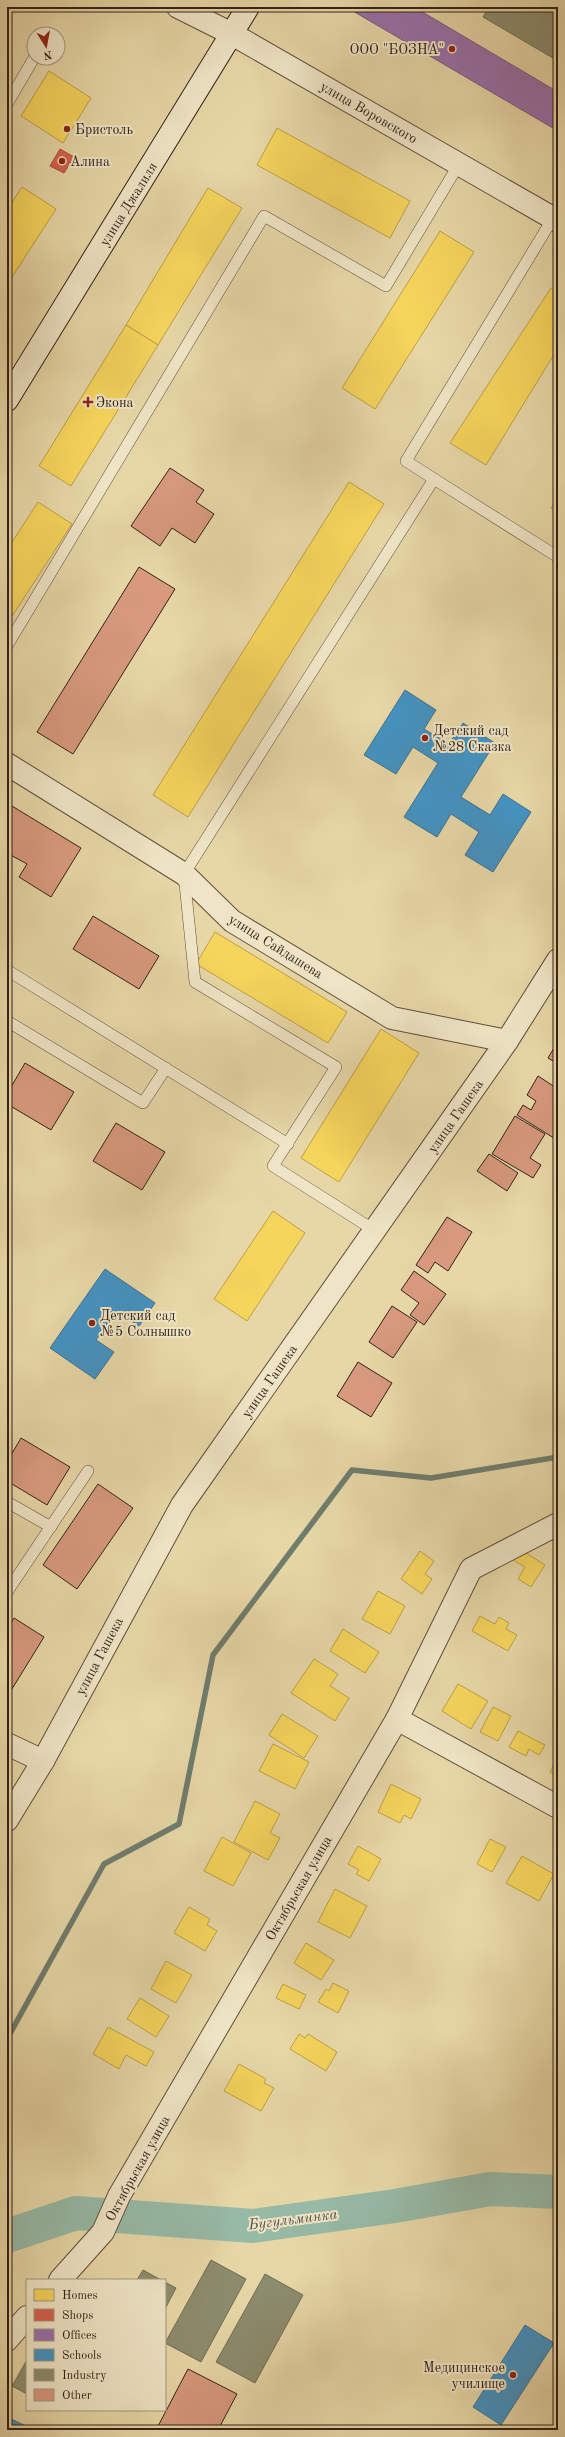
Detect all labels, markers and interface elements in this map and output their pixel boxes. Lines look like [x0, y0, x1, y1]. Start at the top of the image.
north arrow [26, 26, 66, 66]
place label: ООО "БОЗНА" [349, 43, 444, 57]
marker: ООО "БОЗНА" [447, 44, 457, 54]
text: N [42, 48, 53, 61]
street label: улица Воровского [318, 79, 420, 146]
place label: Бристоль [75, 123, 133, 137]
marker: Бристоль [62, 124, 72, 134]
place label: Алина [70, 155, 110, 169]
marker: Алина [57, 156, 67, 166]
street label: улица Джалиля [97, 160, 160, 249]
place label: Экона [96, 396, 134, 410]
marker: Экона [83, 397, 93, 407]
place label: Детский сад №28 Сказка [433, 724, 512, 754]
marker: Детский сад №28 Сказка [420, 733, 430, 743]
street label: улица Сайдашева [226, 912, 325, 981]
street label: улица Гашека [425, 1077, 486, 1156]
place label: Детский сад №5 Солнышко [100, 1309, 191, 1339]
marker: Детский сад №5 Солнышко [87, 1318, 97, 1328]
street label: улица Гашека [239, 1342, 300, 1421]
street label: улица Гашека [74, 1615, 126, 1698]
street label: Октябрьская улица [263, 1834, 335, 1943]
street label: Октябрьская улица [103, 2113, 173, 2224]
water label: Бугульминка [247, 2208, 338, 2233]
legend [26, 2279, 166, 2411]
text: Homes [62, 2290, 98, 2302]
text: Shops [62, 2310, 93, 2322]
text: Offices [62, 2330, 97, 2342]
text: Schools [62, 2350, 102, 2362]
place label: Медицинское училище [423, 2361, 505, 2391]
text: Industry [62, 2370, 107, 2382]
marker: Медицинское училище [508, 2370, 518, 2380]
text: Other [62, 2390, 92, 2402]

